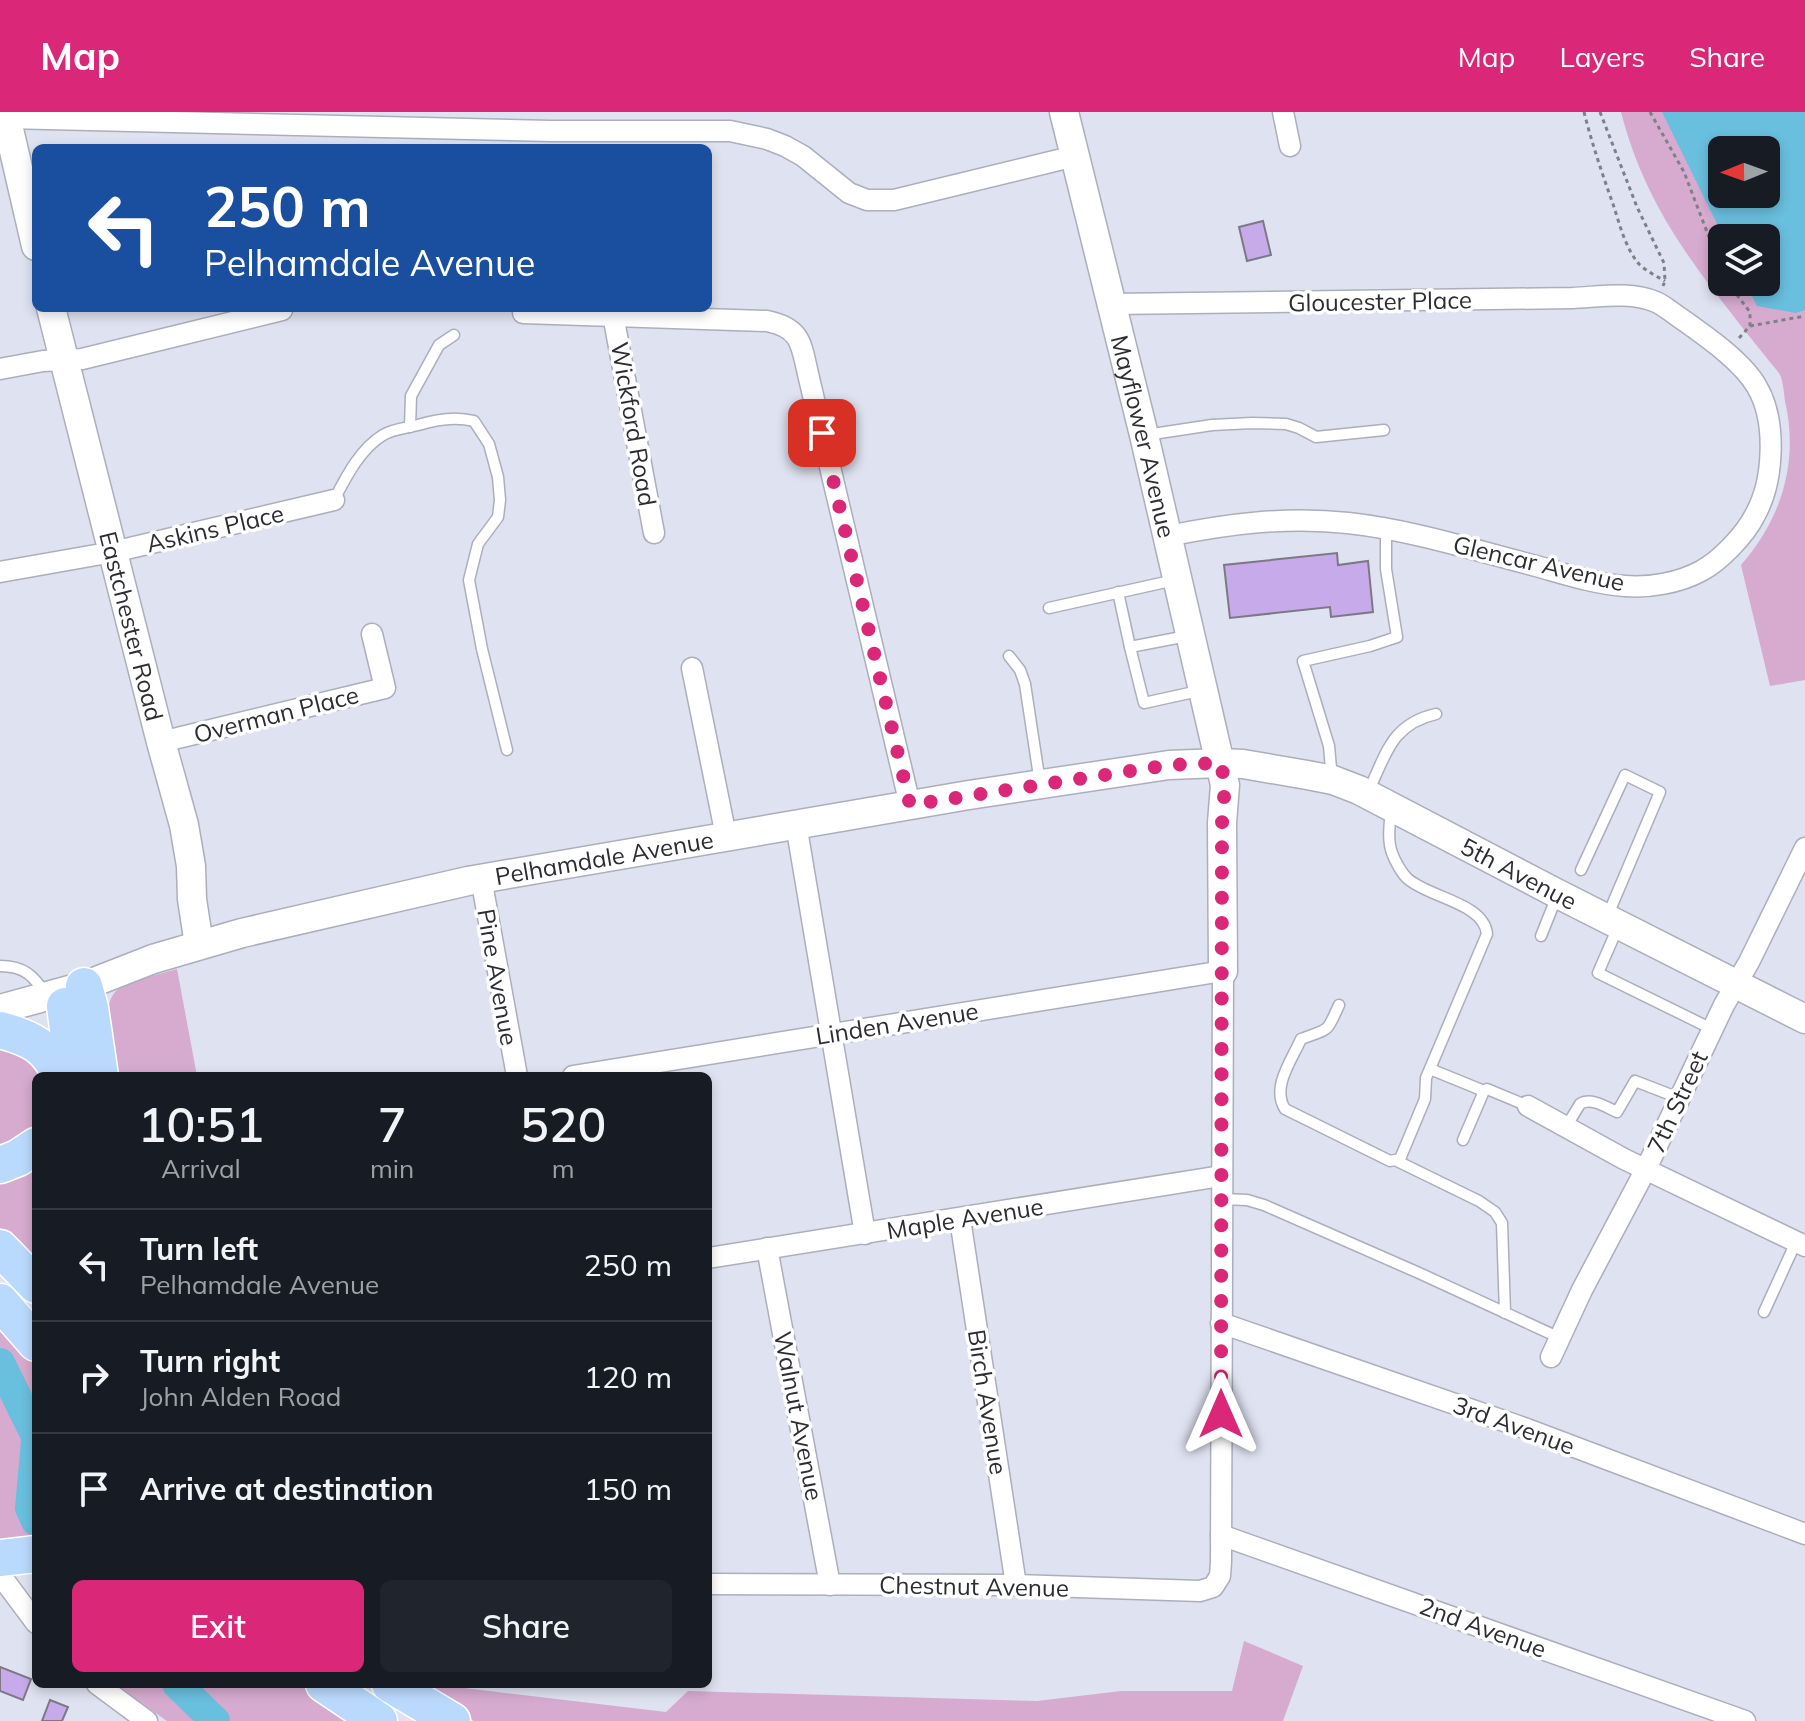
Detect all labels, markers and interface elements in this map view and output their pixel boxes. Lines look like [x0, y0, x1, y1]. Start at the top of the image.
text: Map [40, 32, 120, 80]
text: Map [1458, 39, 1515, 74]
text: Layers [1559, 39, 1645, 74]
text: Share [1689, 39, 1765, 74]
north arrow [1708, 136, 1780, 208]
map controls [1708, 136, 1780, 296]
text: 250 m [204, 171, 371, 241]
icon: left [72, 176, 176, 280]
button: layers [1708, 224, 1780, 296]
text: Pelhamdale Avenue [204, 240, 535, 285]
street label: Gloucester Place [1288, 284, 1472, 318]
street label: Mayflower Avenue [1105, 332, 1182, 541]
street label: Wickford Road [605, 340, 663, 508]
pin [788, 399, 856, 467]
icon: arrive [800, 411, 844, 455]
street label: Askins Place [143, 498, 287, 558]
street label: Eastchester Road [93, 528, 170, 724]
street label: Glencar Avenue [1450, 529, 1628, 597]
street label: Overman Place [190, 679, 362, 749]
street label: Pelhamdale Avenue [493, 824, 716, 891]
street label: 5th Avenue [1456, 831, 1582, 916]
street label: Pine Avenue [471, 906, 525, 1048]
street label: Linden Avenue [814, 995, 980, 1051]
street label: 7th Street [1640, 1046, 1714, 1158]
text: 10:51 [138, 1094, 264, 1154]
text: 7 [378, 1094, 406, 1154]
text: 520 [520, 1094, 606, 1154]
text: Arrival [161, 1152, 241, 1185]
text: min [370, 1152, 414, 1185]
text: m [552, 1152, 575, 1185]
street label: Maple Avenue [885, 1191, 1045, 1245]
text: Turn left [140, 1230, 258, 1268]
icon: left [72, 1243, 116, 1287]
text: 250 m [584, 1246, 672, 1284]
text: Pelhamdale Avenue [140, 1268, 379, 1301]
street label: Birch Avenue [962, 1327, 1014, 1477]
street label: Walnut Avenue [768, 1329, 830, 1503]
text: Turn right [140, 1342, 280, 1380]
icon: right [72, 1355, 116, 1399]
text: 120 m [584, 1358, 672, 1396]
position arrow [1179, 1372, 1263, 1456]
text: John Alden Road [140, 1380, 341, 1413]
street label: 3rd Avenue [1449, 1389, 1579, 1461]
icon: arrive [72, 1467, 116, 1511]
text: Arrive at destination [140, 1470, 434, 1508]
text: 150 m [584, 1470, 672, 1508]
street label: Chestnut Avenue [879, 1569, 1069, 1603]
button: Exit [72, 1580, 364, 1672]
button: Share [380, 1580, 672, 1672]
street label: 2nd Avenue [1416, 1590, 1550, 1664]

